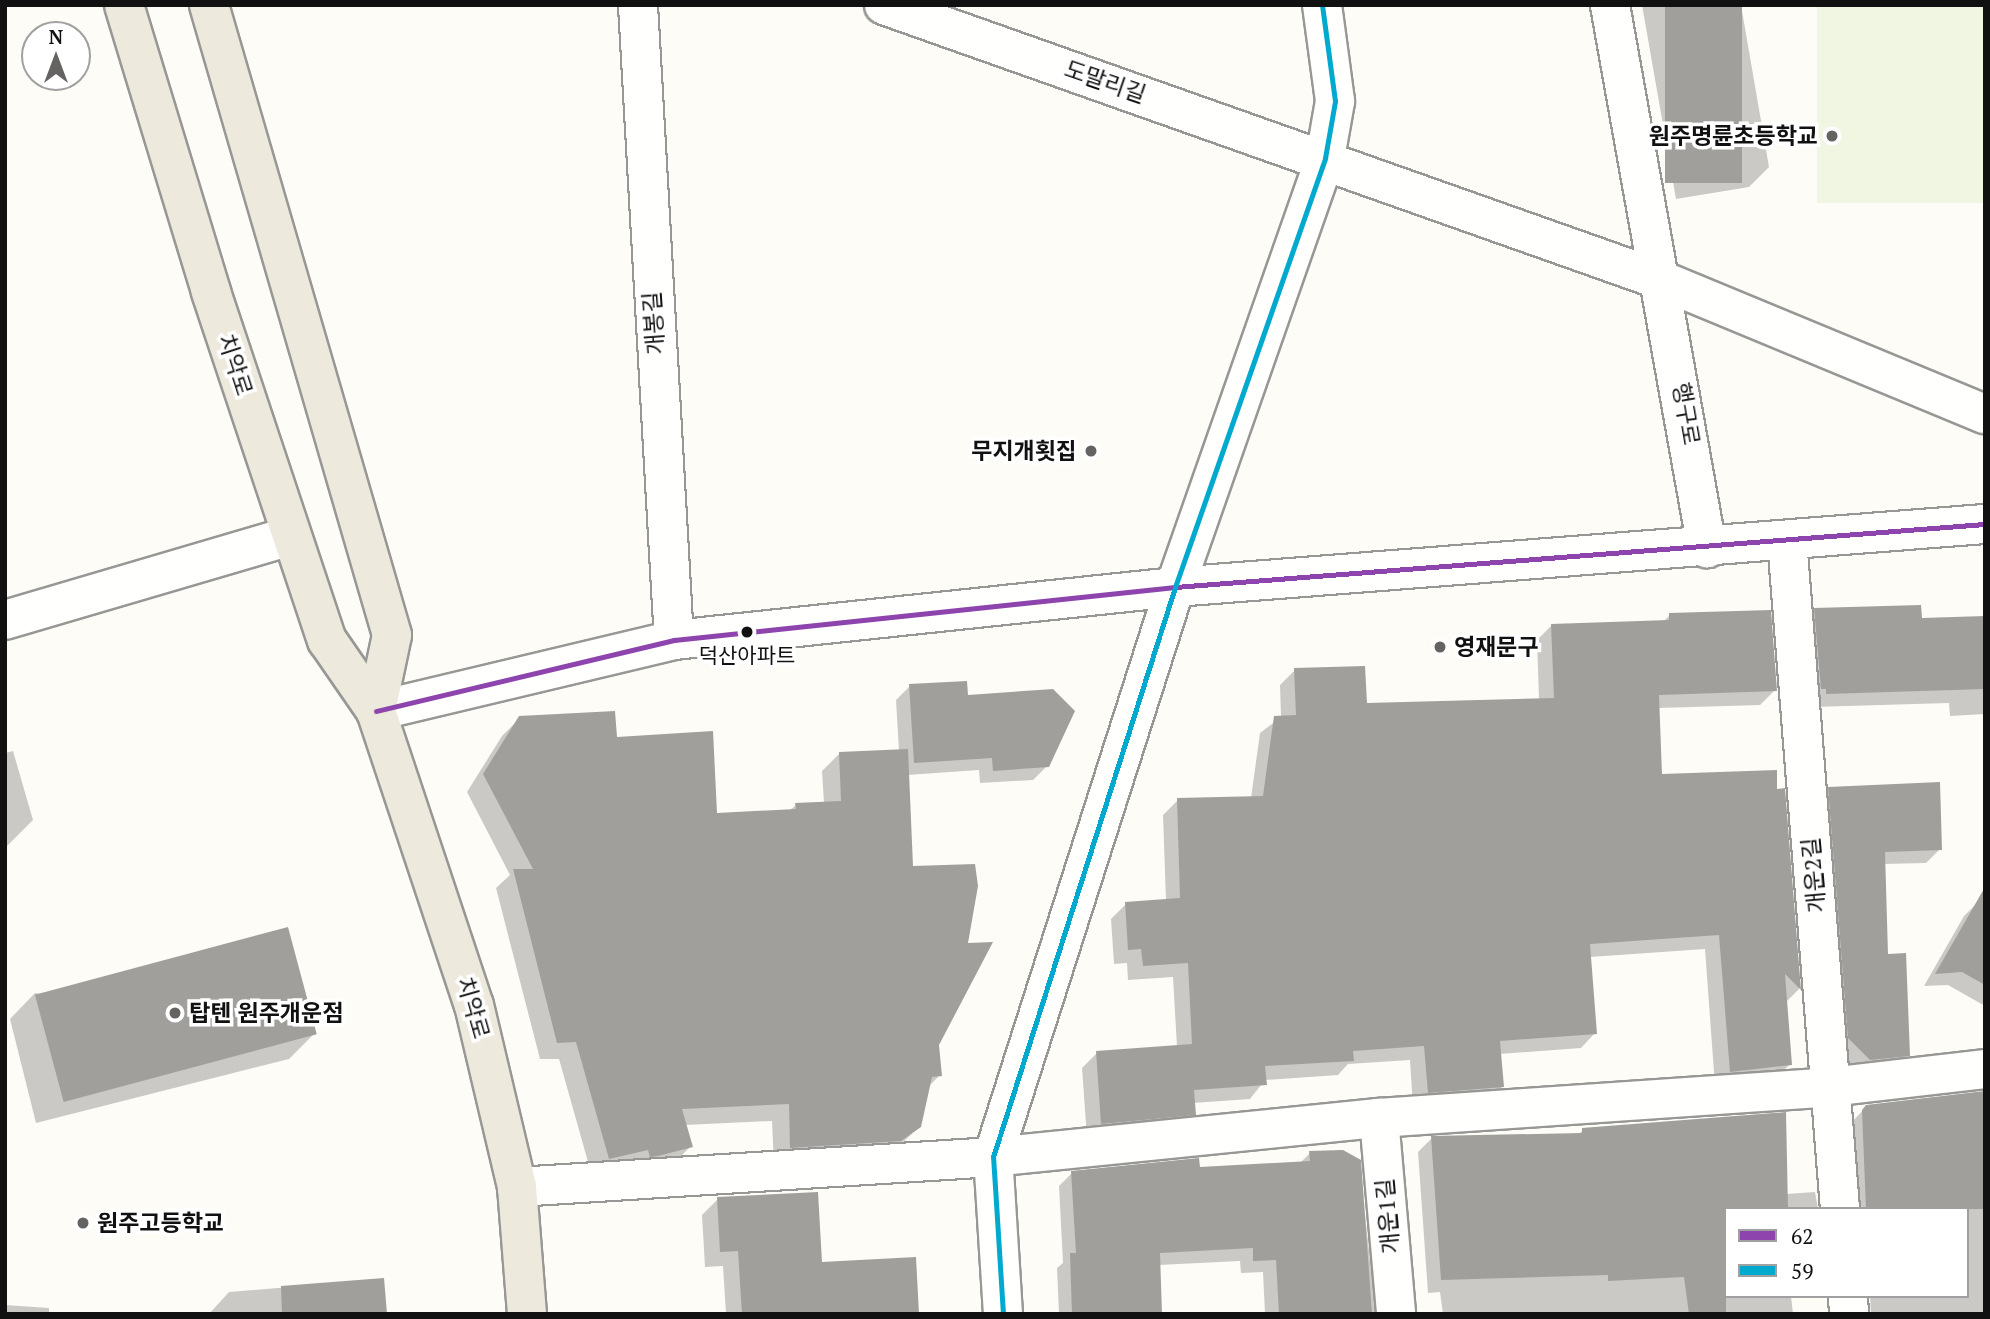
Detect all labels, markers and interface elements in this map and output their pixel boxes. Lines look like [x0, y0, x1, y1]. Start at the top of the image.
north arrow [21, 21, 91, 91]
text: N [49, 24, 63, 49]
street label: 도말리길 [1060, 55, 1150, 109]
place label: 원주명륜초등학교 [1649, 122, 1818, 150]
marker: 원주명륜초등학교 [1824, 128, 1840, 144]
street label: 개봉길 [638, 290, 670, 356]
street label: 치악로 [212, 331, 258, 399]
street label: 행구로 [1667, 380, 1705, 448]
place label: 무지개횟집 [971, 437, 1077, 465]
marker: 무지개횟집 [1083, 443, 1099, 459]
marker: 덕산아파트 [740, 625, 754, 639]
place label: 영재문구 [1454, 633, 1539, 661]
marker: 영재문구 [1432, 639, 1448, 655]
place label: 덕산아파트 [699, 642, 795, 668]
street label: 개운2길 [1797, 836, 1831, 914]
street label: 치악로 [451, 974, 495, 1042]
place label: 탑텐 원주개운점 [189, 999, 343, 1027]
marker: 탑텐 원주개운점 [167, 1005, 183, 1021]
street label: 개운1길 [1371, 1177, 1405, 1255]
legend [1724, 1207, 1969, 1298]
place label: 원주고등학교 [97, 1209, 224, 1237]
marker: 원주고등학교 [75, 1215, 91, 1231]
text: 62 [1791, 1222, 1813, 1250]
text: 59 [1791, 1257, 1813, 1285]

